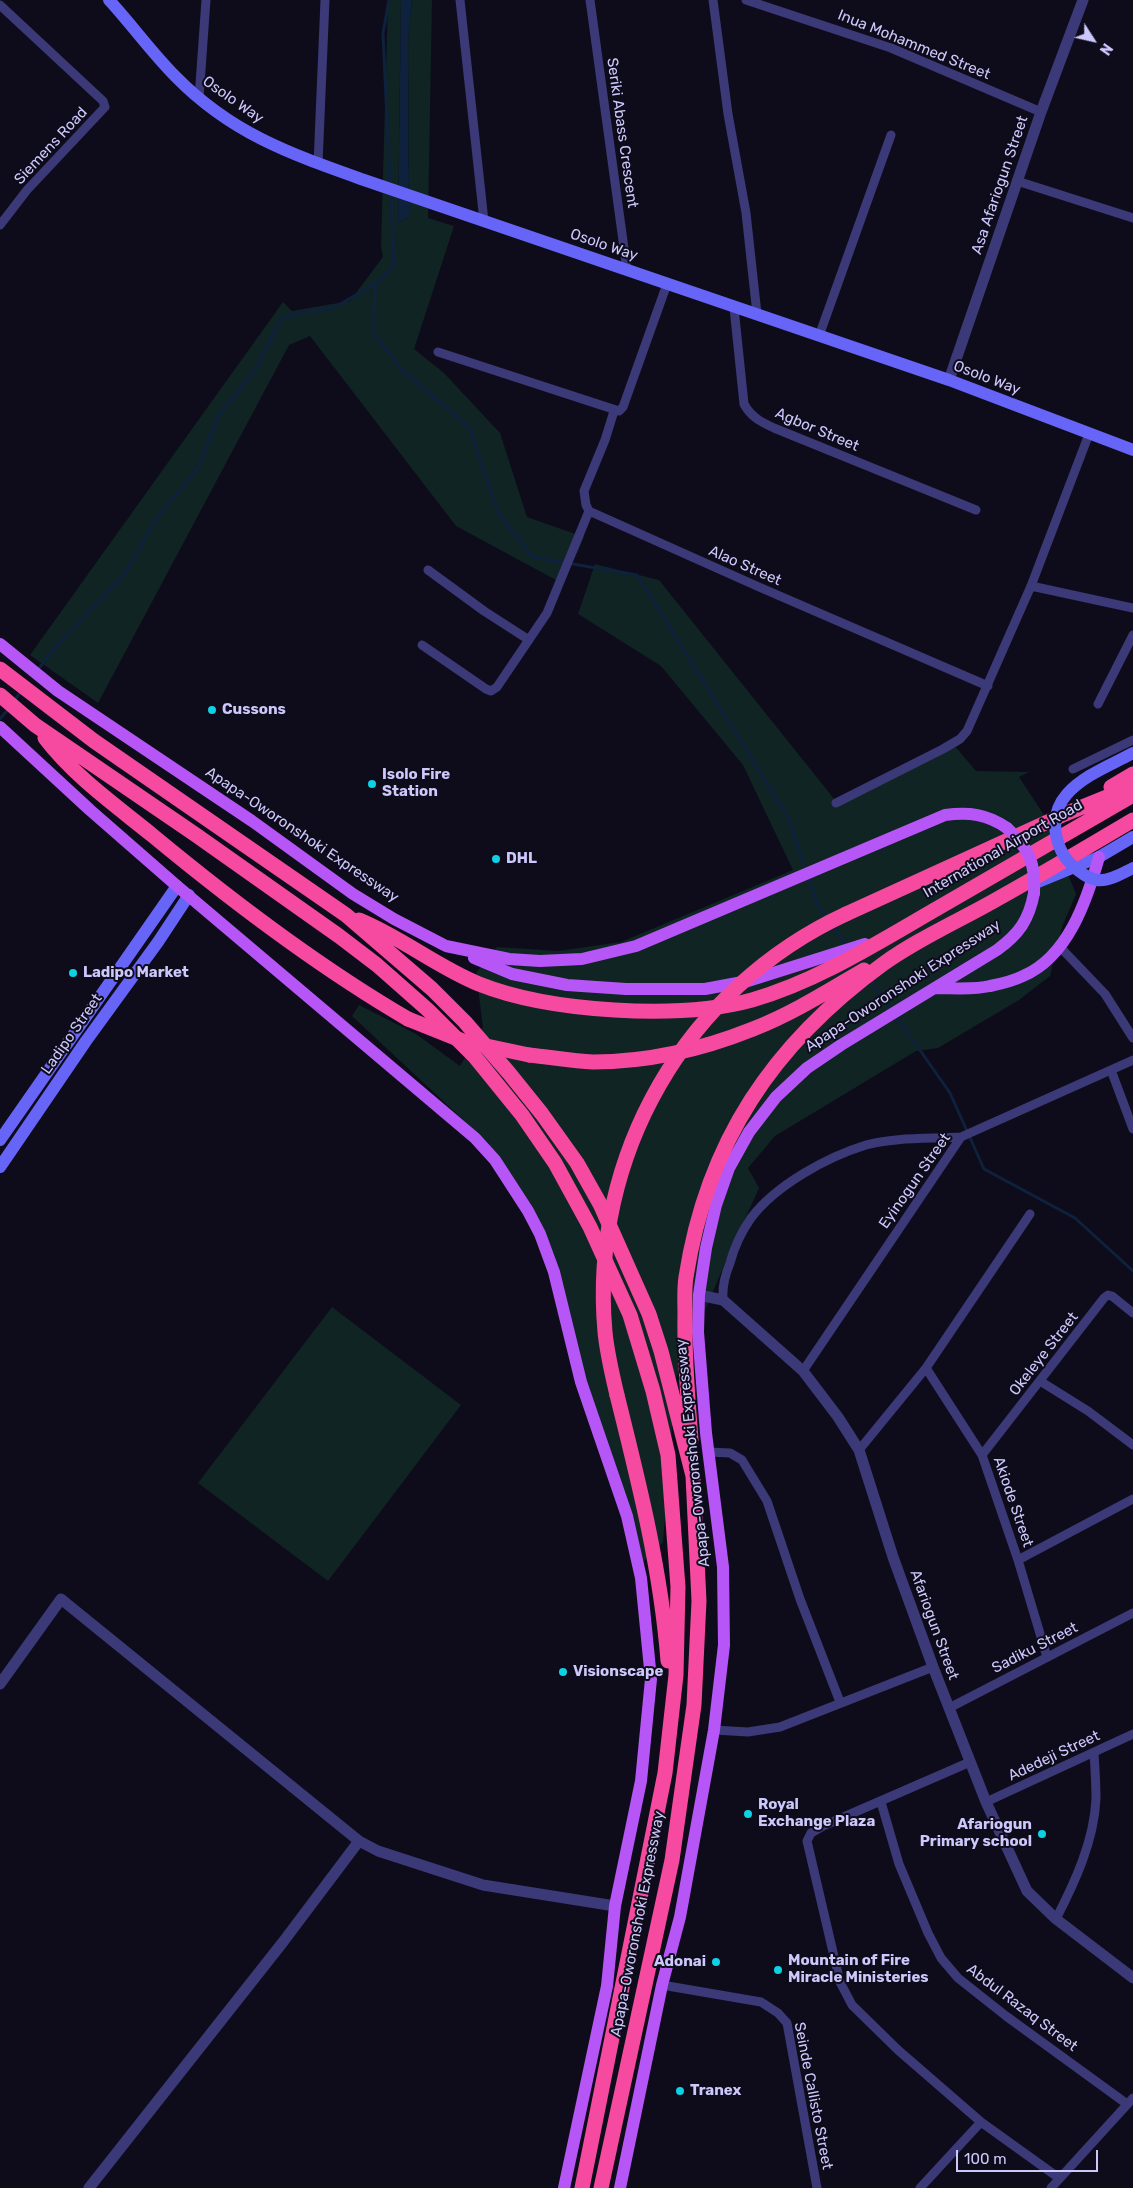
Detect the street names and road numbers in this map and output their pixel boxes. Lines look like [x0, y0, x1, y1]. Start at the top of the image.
street label: Inua Mohammed Street [835, 6, 993, 84]
street label: Seriki Abass Crescent [603, 57, 641, 209]
street label: Osolo Way [199, 72, 267, 128]
street label: Siemens Road [11, 104, 91, 188]
street label: Asa Afariogun Street [968, 113, 1032, 257]
street label: Osolo Way [568, 225, 640, 265]
street label: Osolo Way [951, 357, 1023, 399]
street label: Agbor Street [772, 404, 862, 456]
street label: Alao Street [706, 542, 784, 590]
street label: Apapa-Oworonshoki Expressway [202, 763, 402, 907]
street label: International Airport Road [920, 796, 1086, 902]
street label: Apapa-Oworonshoki Expressway [802, 916, 1004, 1056]
street label: Ladipo Street [38, 990, 106, 1078]
street label: Eyinogun Street [875, 1130, 955, 1232]
street label: Okeleye Street [1006, 1309, 1082, 1399]
street label: Apapa-Oworonshoki Expressway [672, 1338, 714, 1568]
street label: Akiode Street [989, 1454, 1037, 1550]
street label: Afariogun Street [906, 1568, 962, 1682]
street label: Sadiku Street [989, 1619, 1081, 1677]
street label: Adedeji Street [1005, 1727, 1103, 1785]
street label: Apapa-Oworonshoki Expressway [607, 1810, 669, 2038]
street label: Abdul Razaq Street [963, 1960, 1081, 2056]
street label: Seinde Callisto Street [790, 2021, 836, 2171]

